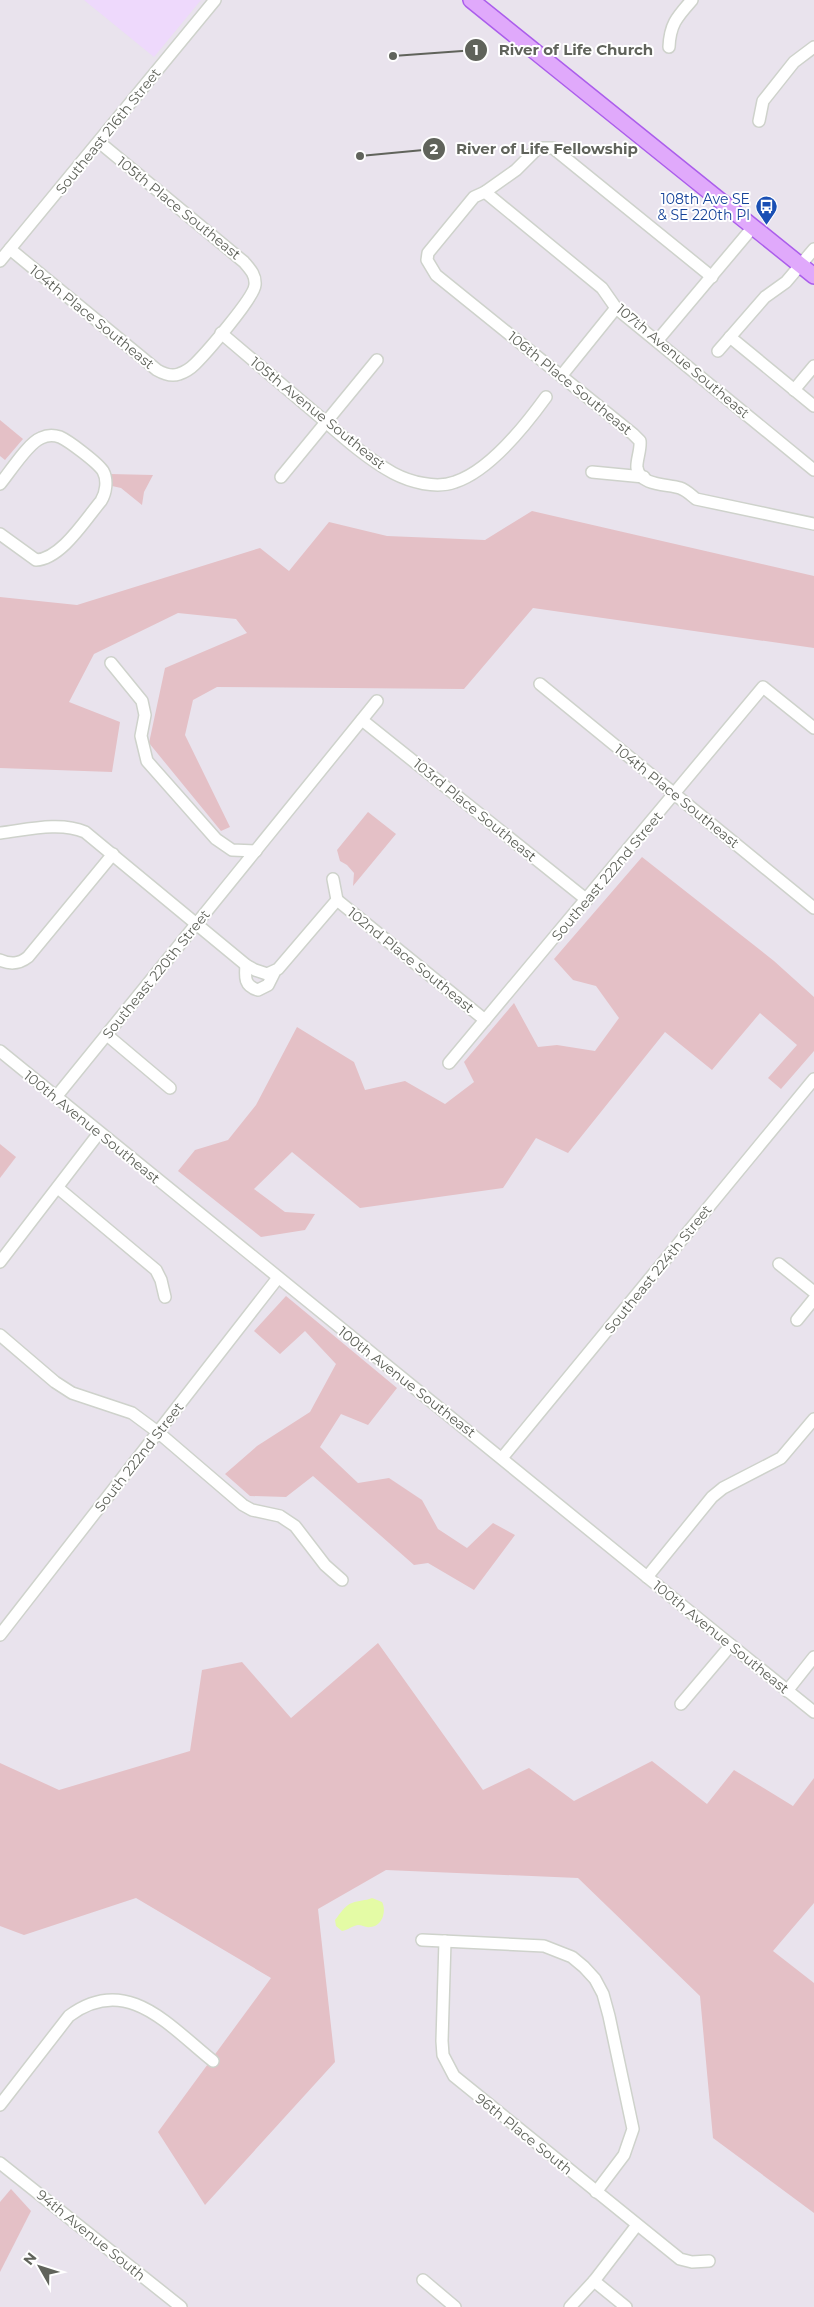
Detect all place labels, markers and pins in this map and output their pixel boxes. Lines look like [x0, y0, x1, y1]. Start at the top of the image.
callout: River of Life Church [464, 35, 663, 65]
callout: River of Life Fellowship [421, 134, 648, 164]
place label: 108th Ave SE & SE 220th Pl [657, 190, 750, 224]
bus stop icon: 108th Ave SE & SE 220th Pl [754, 195, 778, 226]

